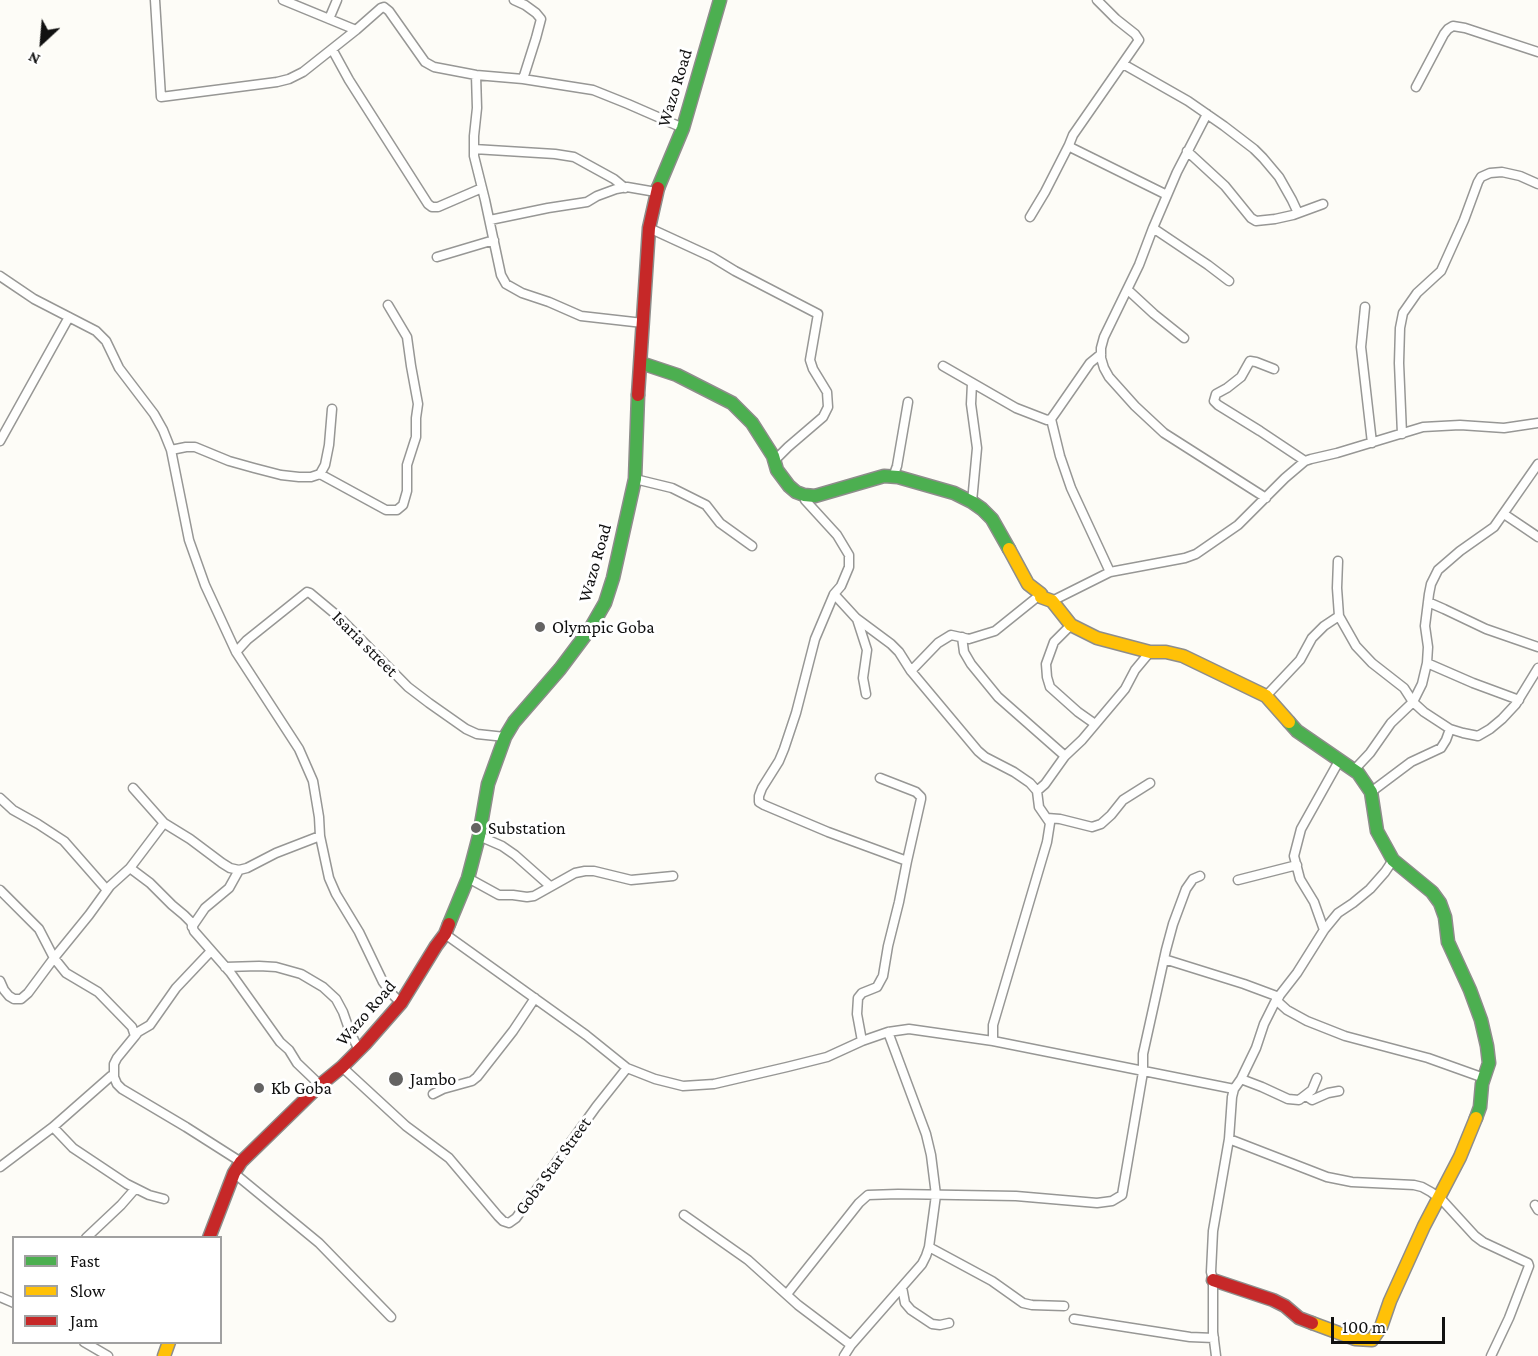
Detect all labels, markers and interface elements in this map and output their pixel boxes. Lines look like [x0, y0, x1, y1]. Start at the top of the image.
north arrow [12, 12, 72, 72]
street label: Wazo Road [653, 46, 697, 130]
text: N [25, 49, 43, 69]
street label: Wazo Road [574, 521, 616, 605]
street label: Isaria street [327, 606, 403, 682]
place label: Olympic Goba [552, 616, 654, 638]
marker: Olympic Goba [533, 620, 547, 634]
place label: Substation [488, 817, 566, 839]
marker: Substation [469, 821, 483, 835]
street label: Wazo Road [331, 976, 401, 1050]
place label: Jambo [410, 1068, 456, 1090]
marker: Jambo [387, 1070, 405, 1088]
place label: Kb Goba [271, 1077, 332, 1099]
marker: Kb Goba [252, 1081, 266, 1095]
street label: Goba Star Street [510, 1113, 596, 1219]
legend [12, 1236, 222, 1344]
text: Fast [70, 1251, 100, 1271]
text: Slow [70, 1281, 105, 1301]
scale bar [1334, 1305, 1448, 1343]
text: Jam [70, 1311, 98, 1331]
text: 100 m [1342, 1317, 1386, 1337]

